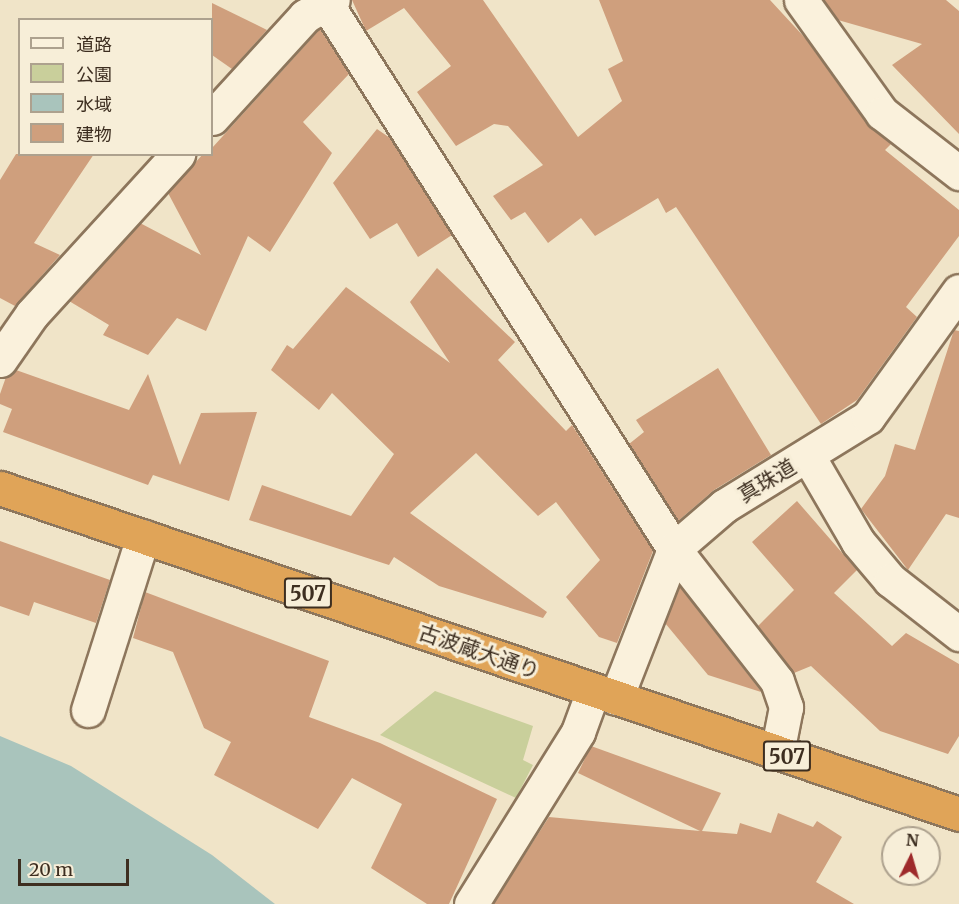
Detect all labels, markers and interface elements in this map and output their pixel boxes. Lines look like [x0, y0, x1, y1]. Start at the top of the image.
legend [18, 18, 213, 156]
text: 道路 [76, 33, 112, 56]
text: 公園 [76, 63, 112, 86]
text: 水域 [76, 93, 112, 116]
text: 建物 [76, 123, 112, 146]
street label: 真珠道 [734, 454, 800, 508]
road number: 507 [282, 576, 334, 610]
street label: 古波蔵大通り [415, 620, 543, 684]
road number: 507 [762, 739, 812, 773]
north arrow [881, 826, 941, 886]
text: N [905, 830, 920, 851]
scale bar [21, 847, 132, 885]
text: 20 m [29, 858, 73, 881]

